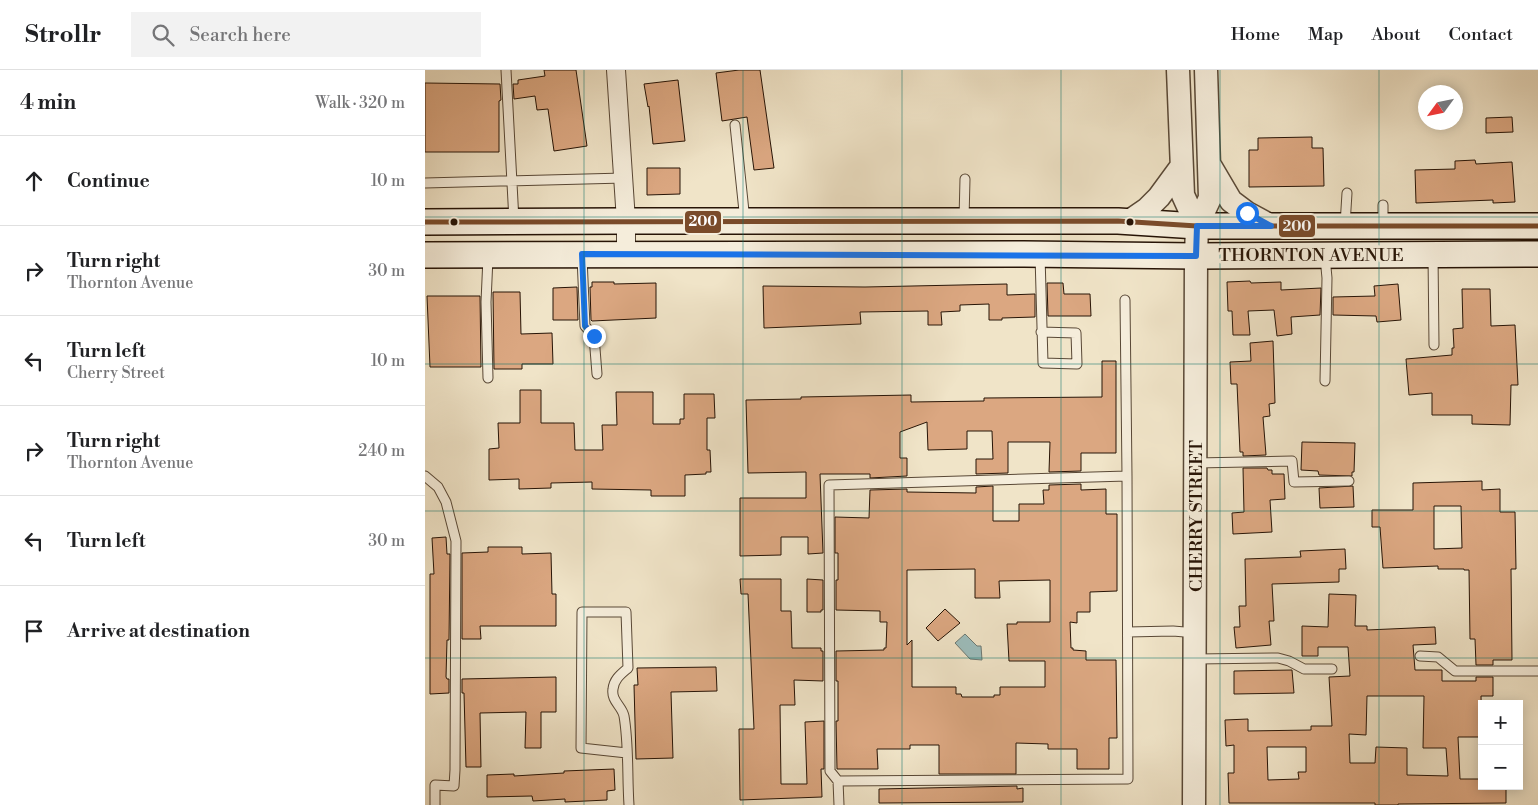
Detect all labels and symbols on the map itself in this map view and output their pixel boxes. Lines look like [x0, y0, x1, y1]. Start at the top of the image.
north arrow [1418, 85, 1463, 130]
route start [1236, 202, 1259, 225]
line badge: 200 [684, 210, 722, 234]
text: 200 [688, 213, 718, 231]
line badge: 200 [1278, 214, 1316, 238]
unlabelled marker [449, 217, 459, 227]
unlabelled marker [1125, 217, 1135, 227]
text: 200 [1282, 218, 1312, 236]
street label: THORNTON AVENUE [1218, 244, 1404, 267]
route end [583, 325, 606, 348]
street label: CHERRY STREET [1185, 440, 1208, 592]

